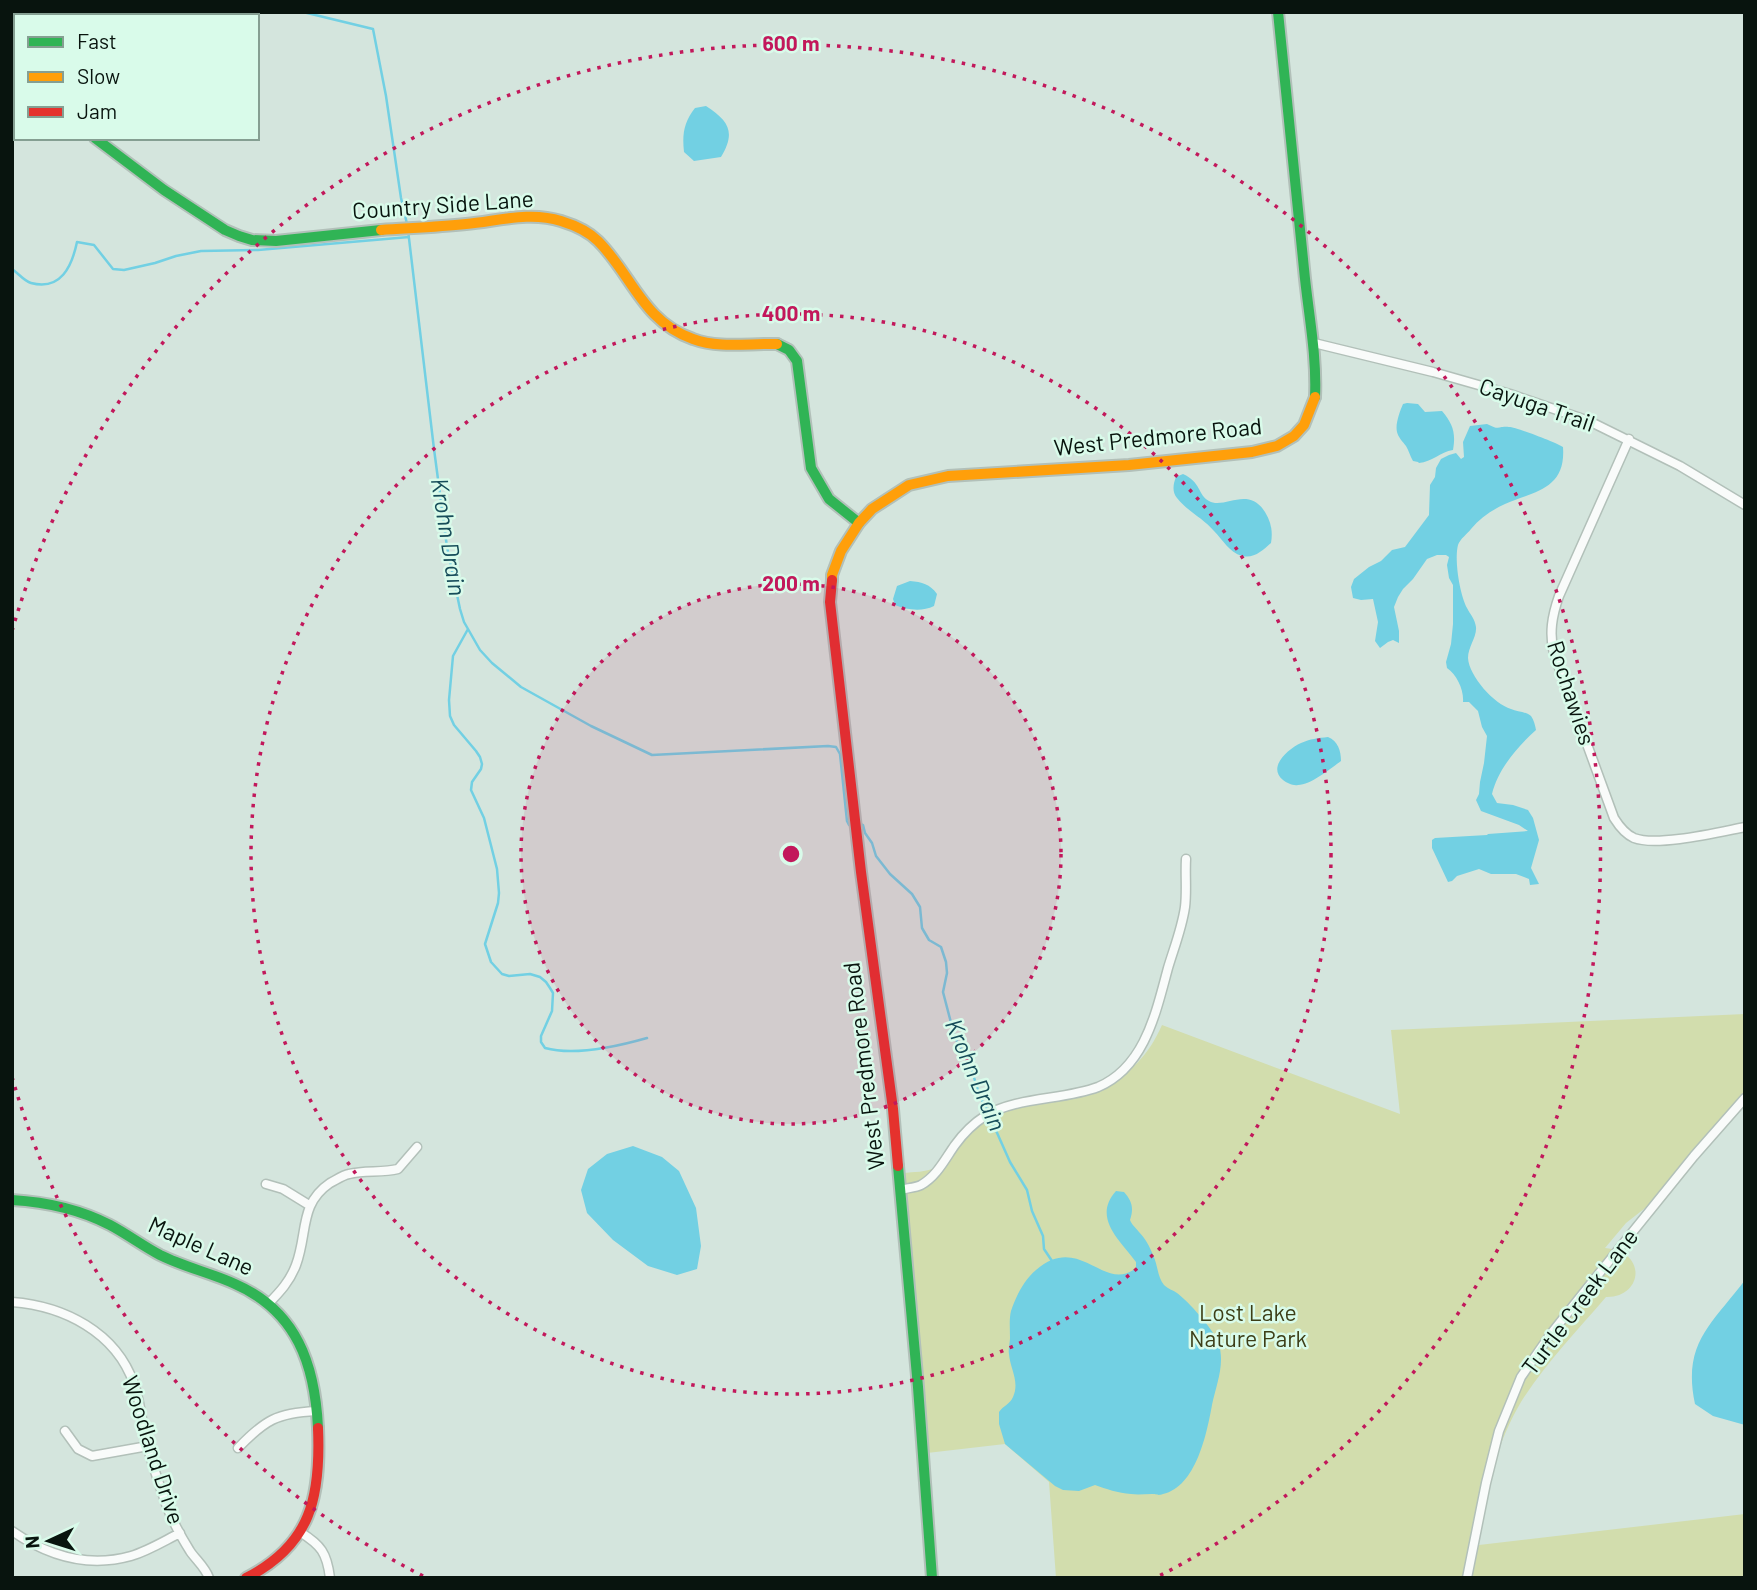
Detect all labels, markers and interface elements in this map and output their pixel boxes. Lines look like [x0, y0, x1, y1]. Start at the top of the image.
legend [14, 14, 259, 140]
text: Fast [77, 28, 117, 53]
text: 600 m [763, 30, 819, 55]
text: Slow [77, 63, 120, 88]
text: Jam [77, 98, 117, 123]
street label: Country Side Lane [351, 184, 535, 224]
text: 400 m [762, 300, 820, 325]
street label: Cayuga Trail [1476, 371, 1599, 437]
street label: West Predmore Road [1052, 411, 1263, 461]
water label: Krohn Drain [426, 476, 473, 598]
text: 200 m [762, 570, 820, 595]
street label: Rochawies [1542, 637, 1602, 748]
centre of rings [779, 842, 803, 866]
street label: West Predmore Road [836, 961, 890, 1172]
water label: Krohn Drain [940, 1014, 1013, 1135]
street label: Maple Lane [144, 1209, 258, 1281]
street label: Turtle Creek Lane [1515, 1223, 1643, 1380]
park label: Lost Lake Nature Park [1189, 1298, 1307, 1352]
street label: Woodland Drive [117, 1372, 191, 1527]
north arrow [14, 1506, 84, 1576]
text: N [20, 1535, 43, 1549]

